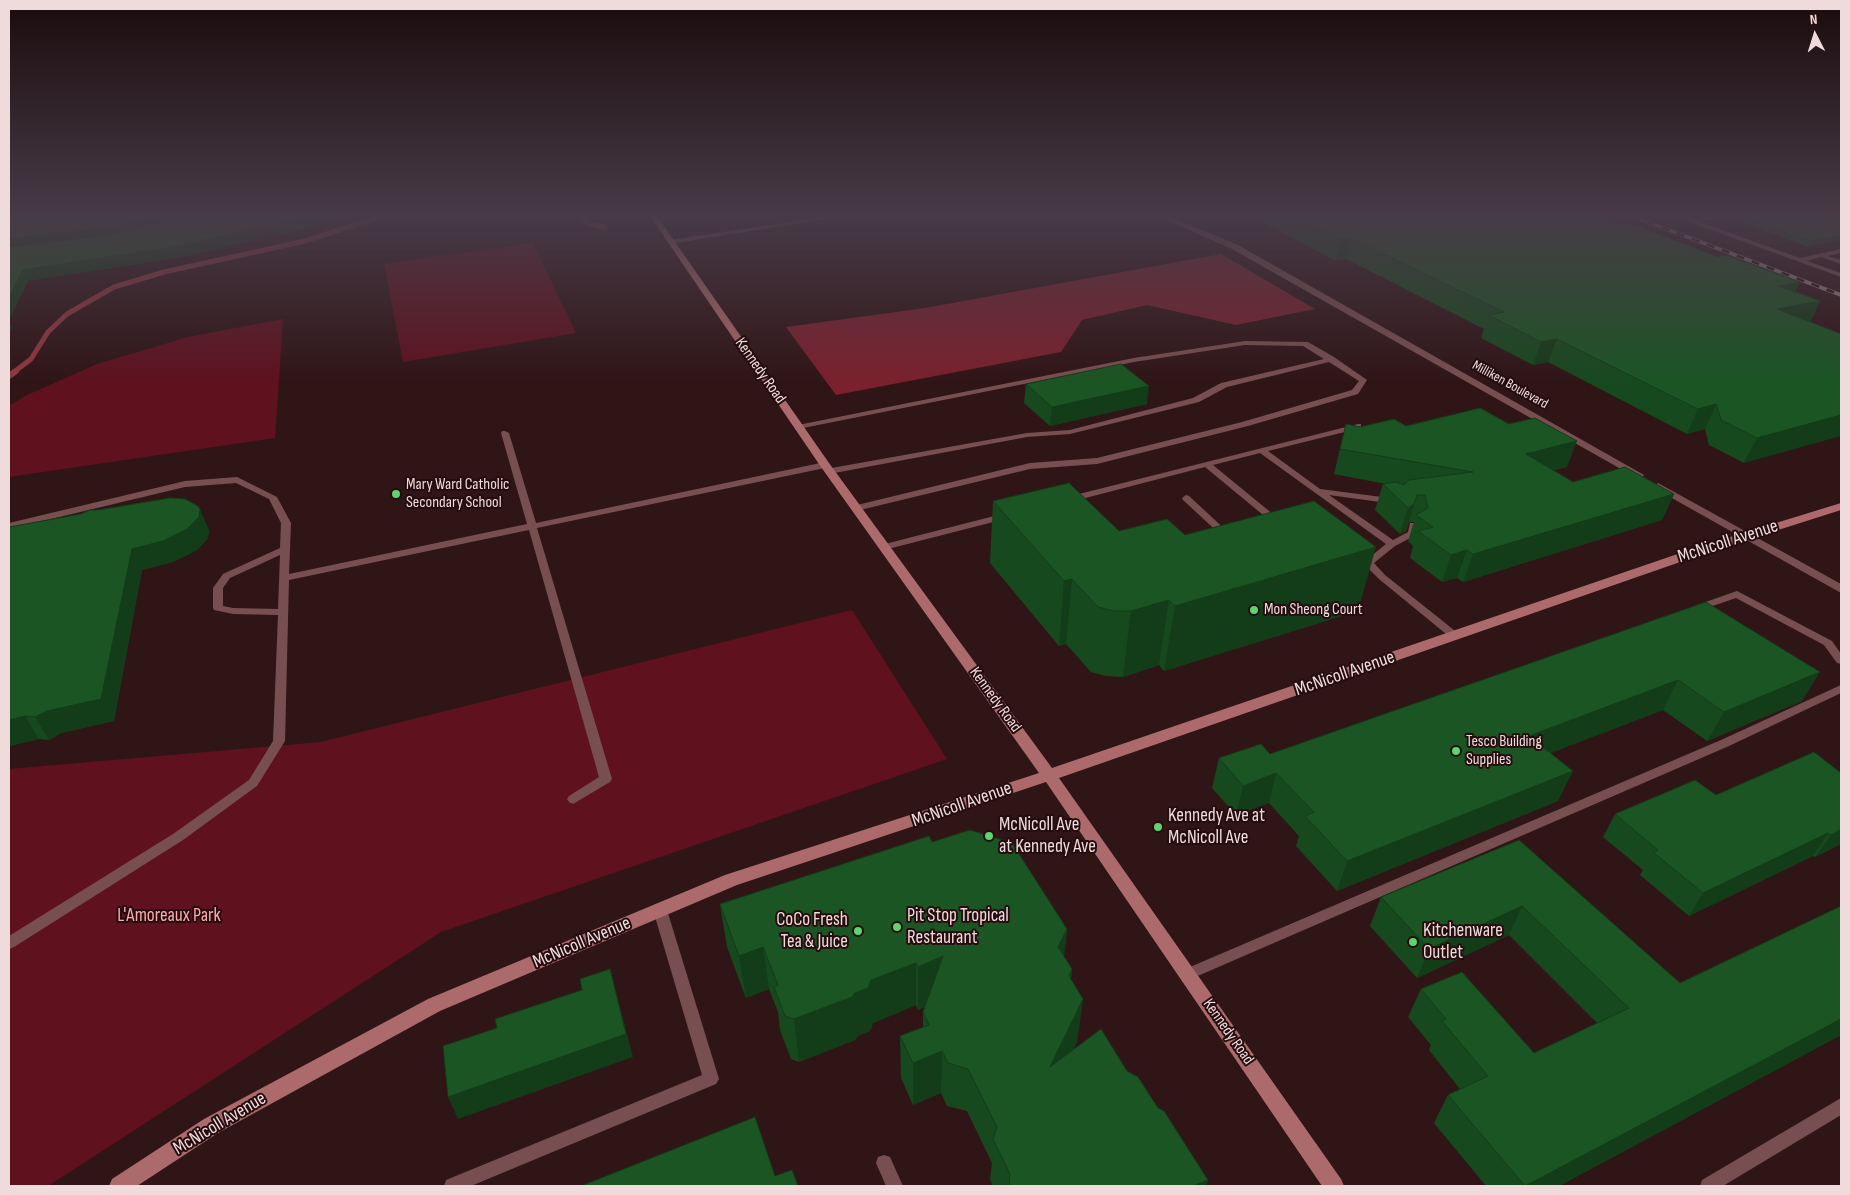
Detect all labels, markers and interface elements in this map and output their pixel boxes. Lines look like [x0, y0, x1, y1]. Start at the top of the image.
north arrow [1790, 10, 1840, 60]
text: N [1809, 11, 1818, 28]
street label: Kennedy Road [730, 335, 790, 407]
street label: Milliken Boulevard [1469, 357, 1551, 413]
place label: Mary Ward Catholic Secondary School [406, 475, 510, 513]
marker: Mary Ward Catholic Secondary School [390, 488, 402, 500]
street label: McNicoll Avenue [1675, 515, 1781, 569]
place label: Mon Sheong Court [1264, 600, 1363, 620]
marker: Mon Sheong Court [1248, 604, 1260, 616]
street label: McNicoll Avenue [1292, 646, 1398, 702]
street label: Kennedy Road [965, 664, 1025, 736]
place label: Tesco Building Supplies [1466, 732, 1542, 770]
marker: Tesco Building Supplies [1450, 745, 1462, 757]
street label: McNicoll Avenue [909, 777, 1015, 833]
place label: Kennedy Ave at McNicoll Ave [1168, 805, 1265, 849]
place label: McNicoll Ave at Kennedy Ave [999, 814, 1096, 858]
marker: Kennedy Ave at McNicoll Ave [1152, 821, 1164, 833]
marker: McNicoll Ave at Kennedy Ave [983, 830, 995, 842]
park label: L'Amoreaux Park [117, 905, 221, 927]
place label: Pit Stop Tropical Restaurant [907, 905, 1009, 949]
place label: CoCo Fresh Tea & Juice [776, 909, 848, 953]
street label: McNicoll Avenue [530, 912, 634, 974]
place label: Kitchenware Outlet [1423, 920, 1503, 964]
marker: Pit Stop Tropical Restaurant [891, 921, 903, 933]
marker: CoCo Fresh Tea & Juice [852, 925, 864, 937]
marker: Kitchenware Outlet [1407, 936, 1419, 948]
street label: Kennedy Road [1198, 996, 1258, 1068]
street label: McNicoll Avenue [170, 1087, 270, 1161]

